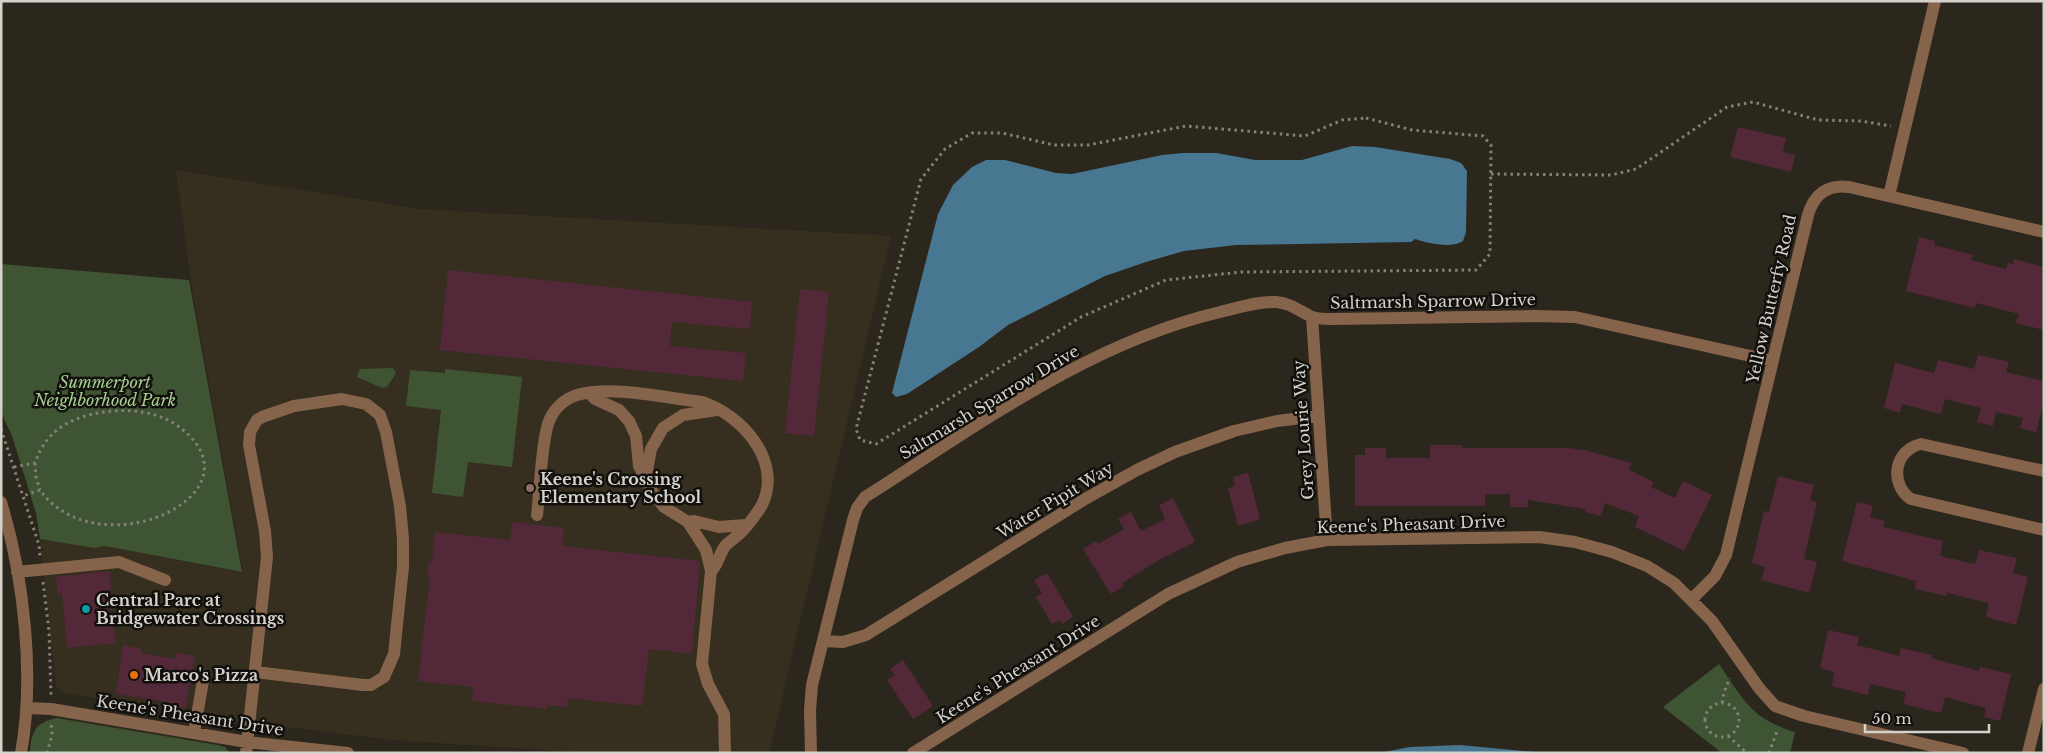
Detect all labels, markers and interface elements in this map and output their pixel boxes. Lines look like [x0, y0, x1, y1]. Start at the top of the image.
street label: Yellow Butterfy Road [1742, 212, 1800, 386]
street label: Saltmarsh Sparrow Drive [1330, 289, 1536, 313]
street label: Saltmarsh Sparrow Drive [896, 340, 1082, 464]
street label: Grey Lourie Way [1288, 359, 1318, 500]
park label: Summerport Neighborhood Park [33, 372, 176, 410]
street label: Water Pipit Way [992, 457, 1117, 543]
place label: Keene's Crossing Elementary School [540, 469, 702, 507]
marker: Keene's Crossing Elementary School [524, 482, 536, 494]
street label: Keene's Pheasant Drive [1316, 511, 1506, 537]
place label: Central Parc at Bridgewater Crossings [96, 590, 284, 628]
marker: Central Parc at Bridgewater Crossings [80, 603, 92, 615]
street label: Keene's Pheasant Drive [933, 610, 1103, 728]
place label: Marco's Pizza [144, 665, 258, 685]
marker: Marco's Pizza [128, 669, 140, 681]
street label: Keene's Pheasant Drive [95, 690, 285, 740]
scale bar [1865, 702, 1989, 734]
text: 50 m [1872, 709, 1912, 728]

